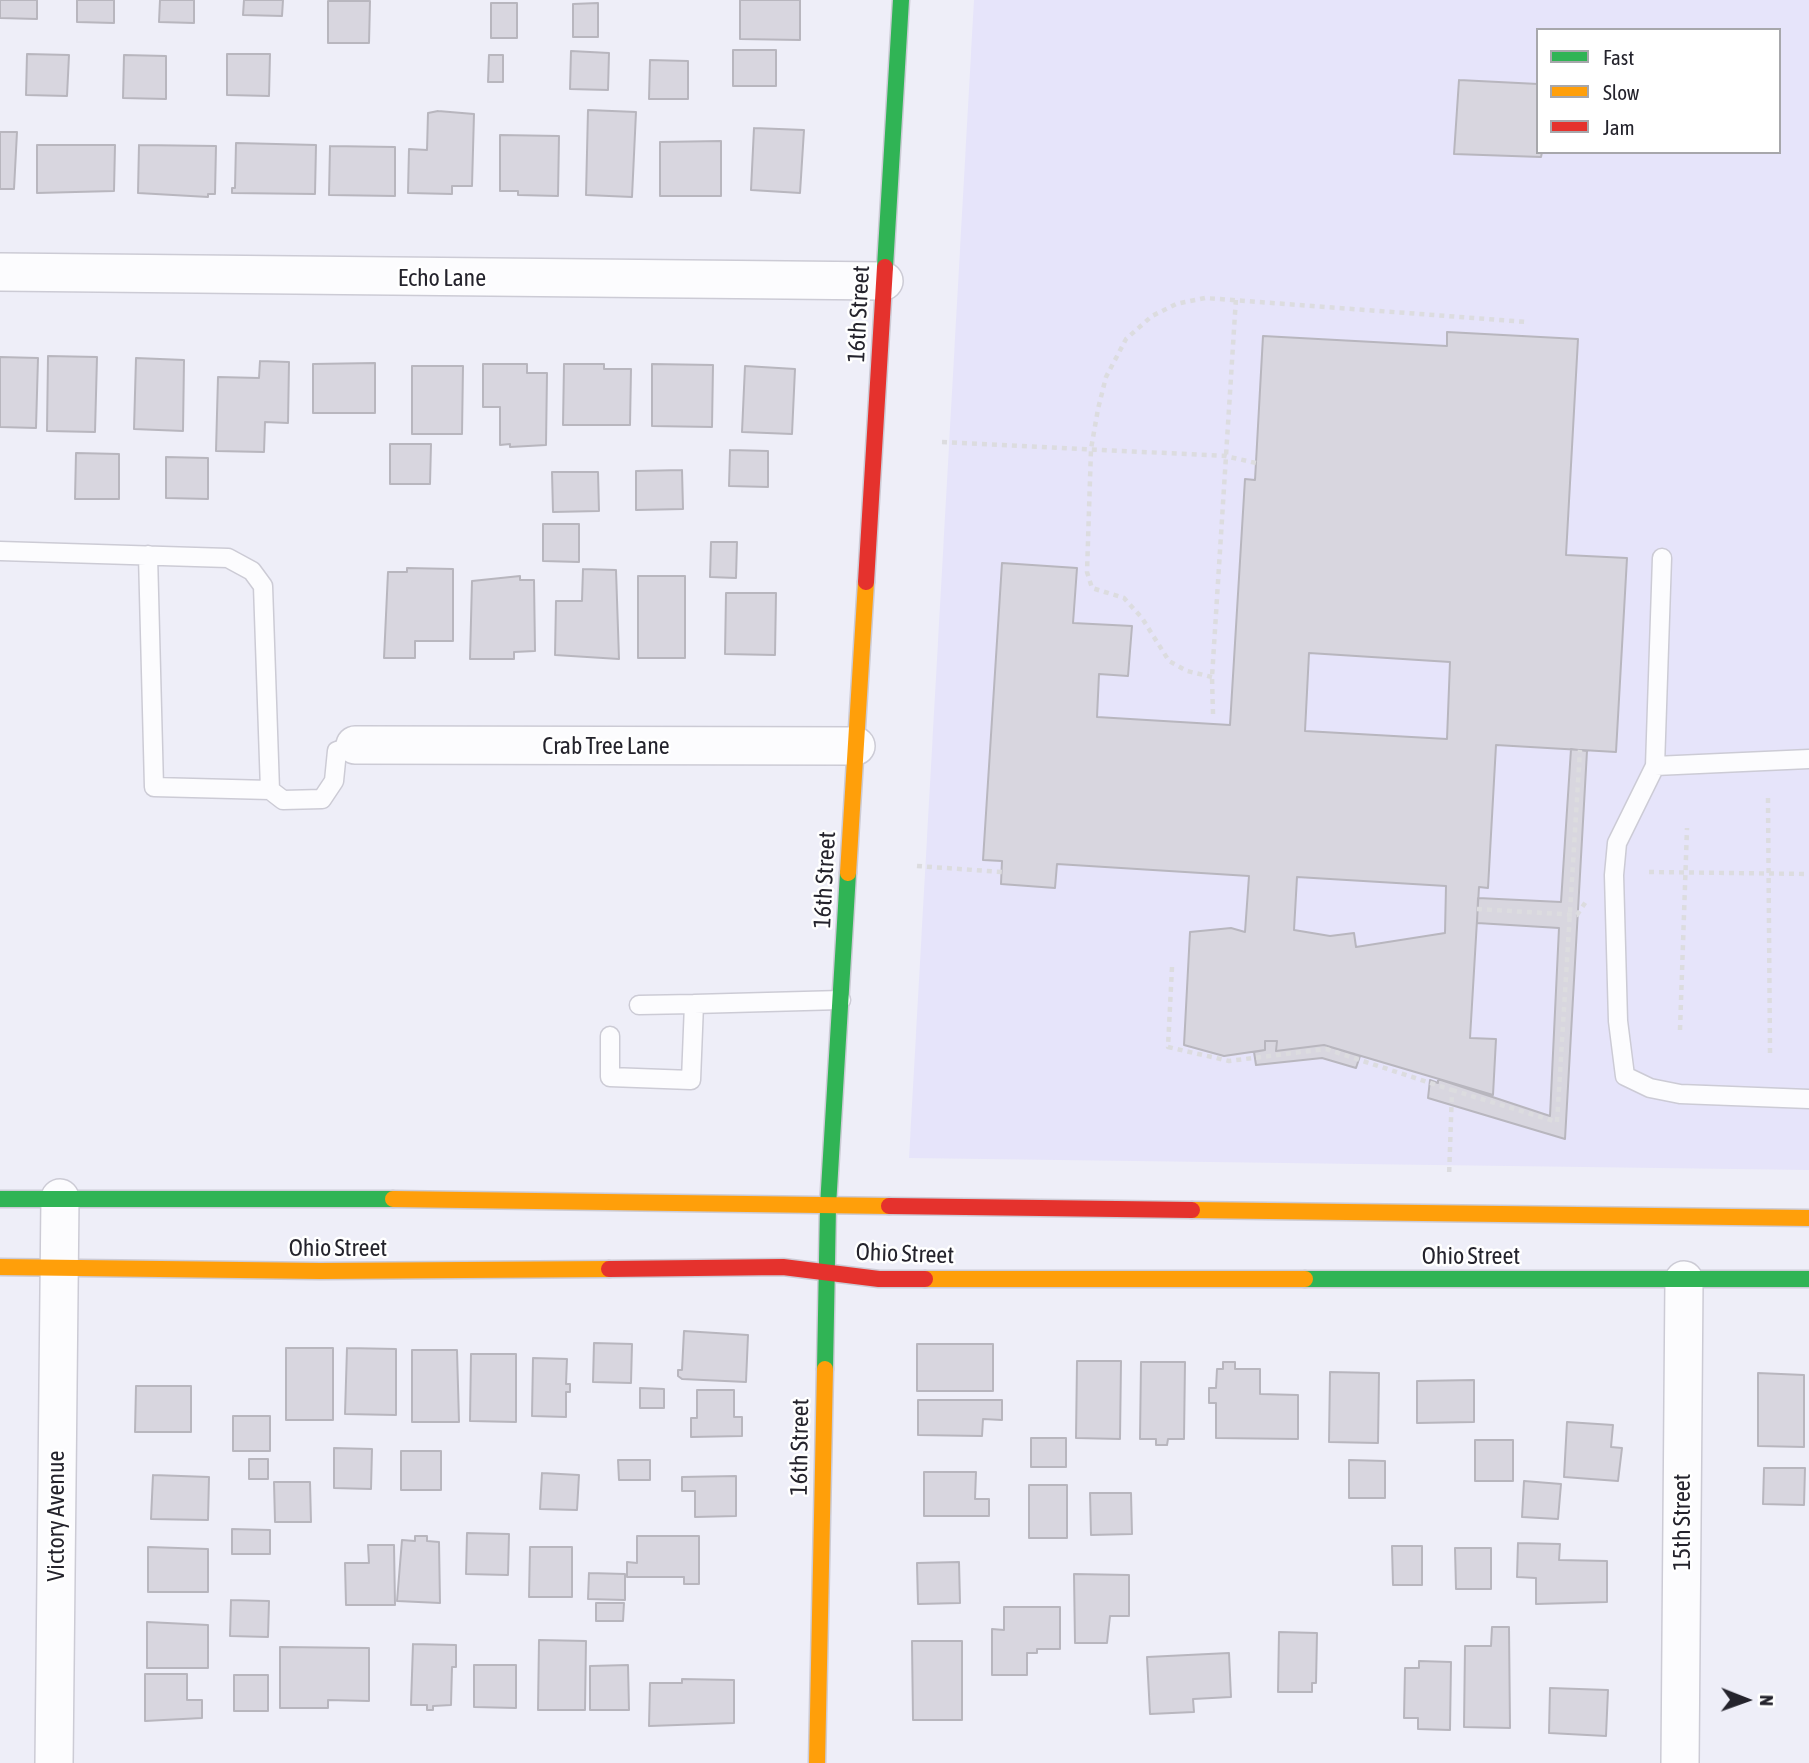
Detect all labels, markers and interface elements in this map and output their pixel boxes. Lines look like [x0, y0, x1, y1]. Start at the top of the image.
legend [1536, 28, 1781, 154]
text: Fast [1603, 45, 1634, 69]
text: Slow [1603, 80, 1639, 104]
text: Jam [1603, 115, 1635, 139]
street label: Echo Lane [398, 264, 486, 292]
street label: 16th Street [842, 265, 876, 363]
street label: Crab Tree Lane [542, 732, 670, 760]
street label: 16th Street [808, 831, 842, 929]
street label: Ohio Street [289, 1234, 387, 1262]
street label: Ohio Street [855, 1238, 955, 1270]
street label: Ohio Street [1422, 1242, 1520, 1270]
street label: 16th Street [785, 1398, 815, 1496]
street label: Victory Avenue [42, 1451, 70, 1581]
street label: 15th Street [1668, 1473, 1696, 1571]
north arrow [1711, 1665, 1781, 1735]
text: N [1756, 1695, 1778, 1706]

